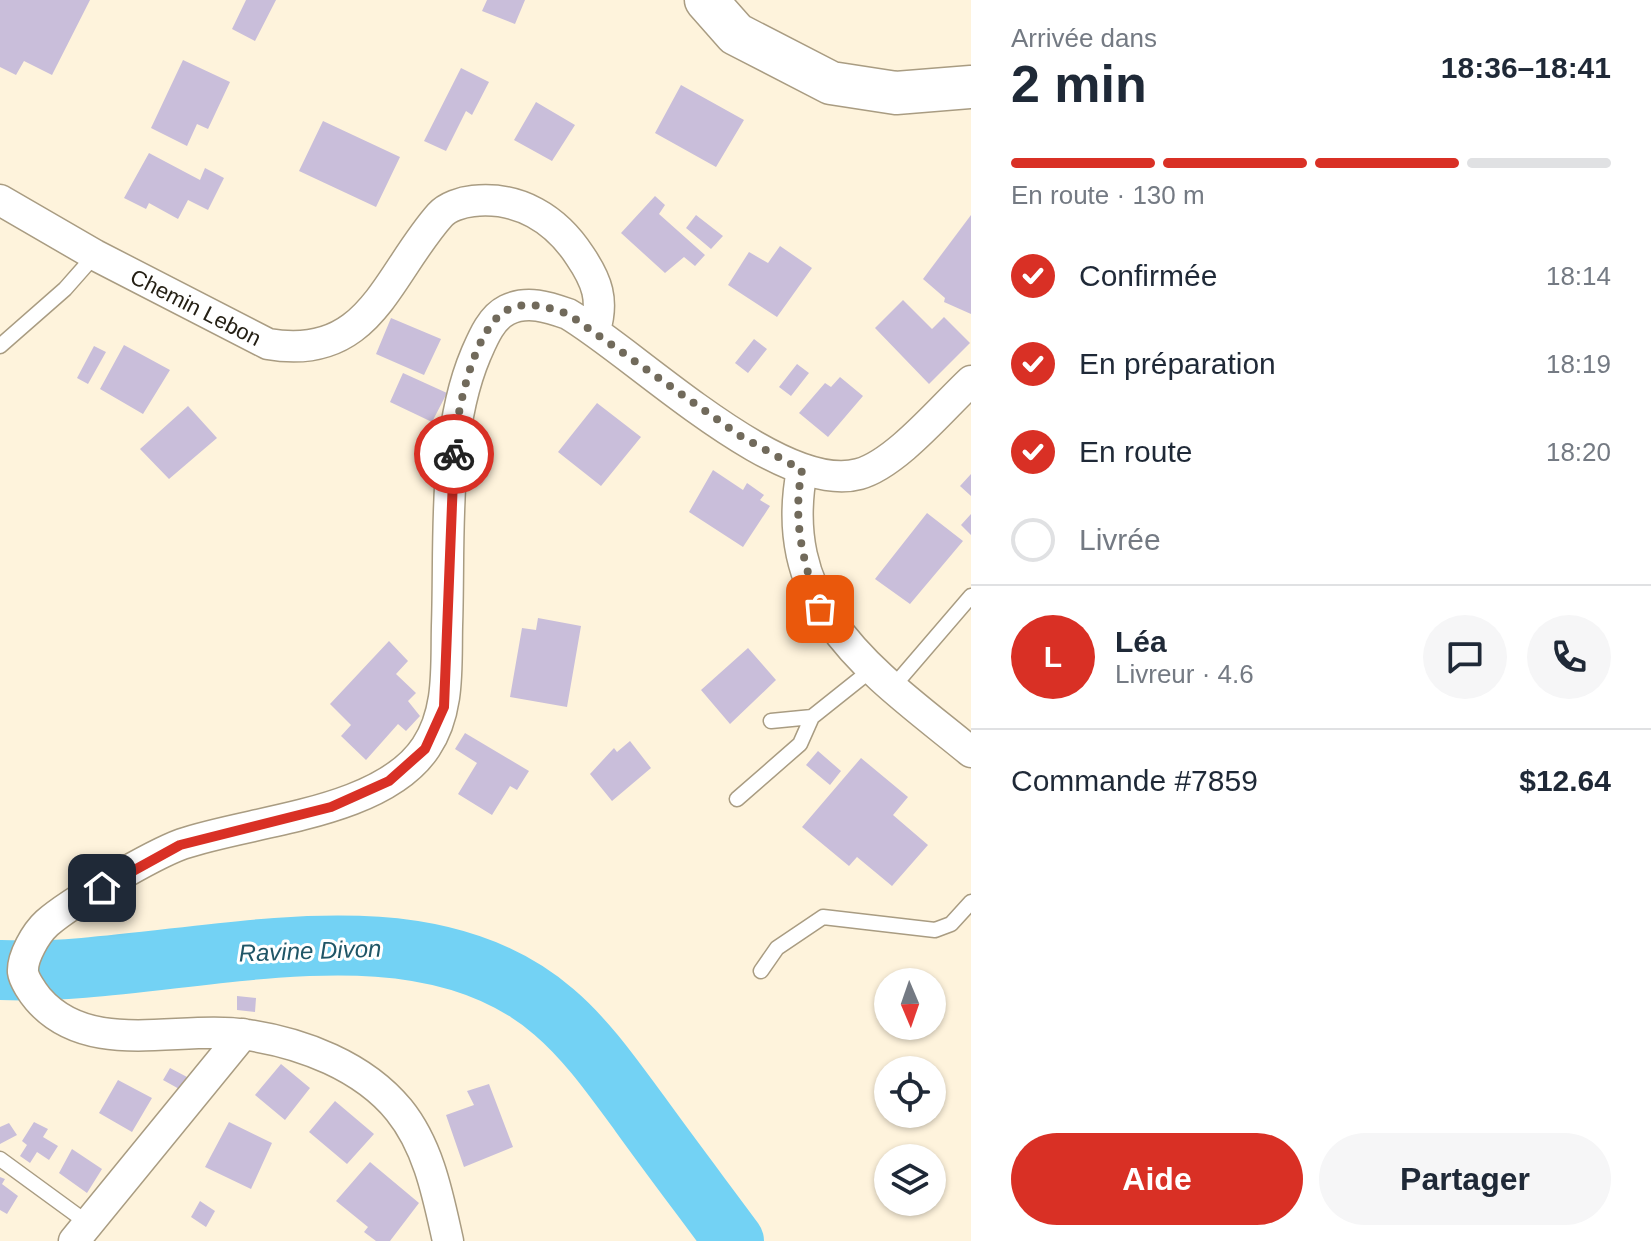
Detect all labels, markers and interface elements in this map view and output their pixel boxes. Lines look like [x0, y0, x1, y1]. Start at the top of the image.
text: Arrivée dans [1011, 23, 1157, 53]
text: 18:36–18:41 [1441, 51, 1611, 84]
text: 2 min [1011, 55, 1147, 113]
text: En route · 130 m [1011, 180, 1205, 210]
icon: check [1011, 254, 1055, 298]
text: Confirmée [1079, 259, 1217, 292]
text: 18:14 [1546, 261, 1611, 291]
street label: Chemin Lebon [126, 264, 265, 351]
icon: check [1011, 342, 1055, 386]
text: En préparation [1079, 347, 1276, 380]
text: 18:19 [1546, 349, 1611, 379]
courier [414, 414, 494, 494]
icon: check [1011, 430, 1055, 474]
icon: bike [432, 432, 476, 476]
text: En route [1079, 435, 1192, 468]
text: 18:20 [1546, 437, 1611, 467]
text: Livrée [1079, 523, 1161, 556]
pin [786, 575, 854, 643]
icon: bag [798, 587, 842, 631]
button: chat [1423, 615, 1507, 699]
button: phone [1527, 615, 1611, 699]
text: Léa [1115, 625, 1167, 658]
text: L [1044, 640, 1062, 673]
text: Livreur · 4.6 [1115, 659, 1254, 689]
text: Commande #7859 [1011, 764, 1258, 797]
text: $12.64 [1519, 764, 1611, 797]
pin [68, 854, 136, 922]
icon: home [80, 866, 124, 910]
water label: Ravine Divon [238, 935, 382, 966]
north arrow [874, 968, 946, 1040]
map controls [874, 968, 946, 1216]
button: locate [874, 1056, 946, 1128]
button: Aide [1011, 1133, 1303, 1225]
button: Partager [1319, 1133, 1611, 1225]
button: layers [874, 1144, 946, 1216]

